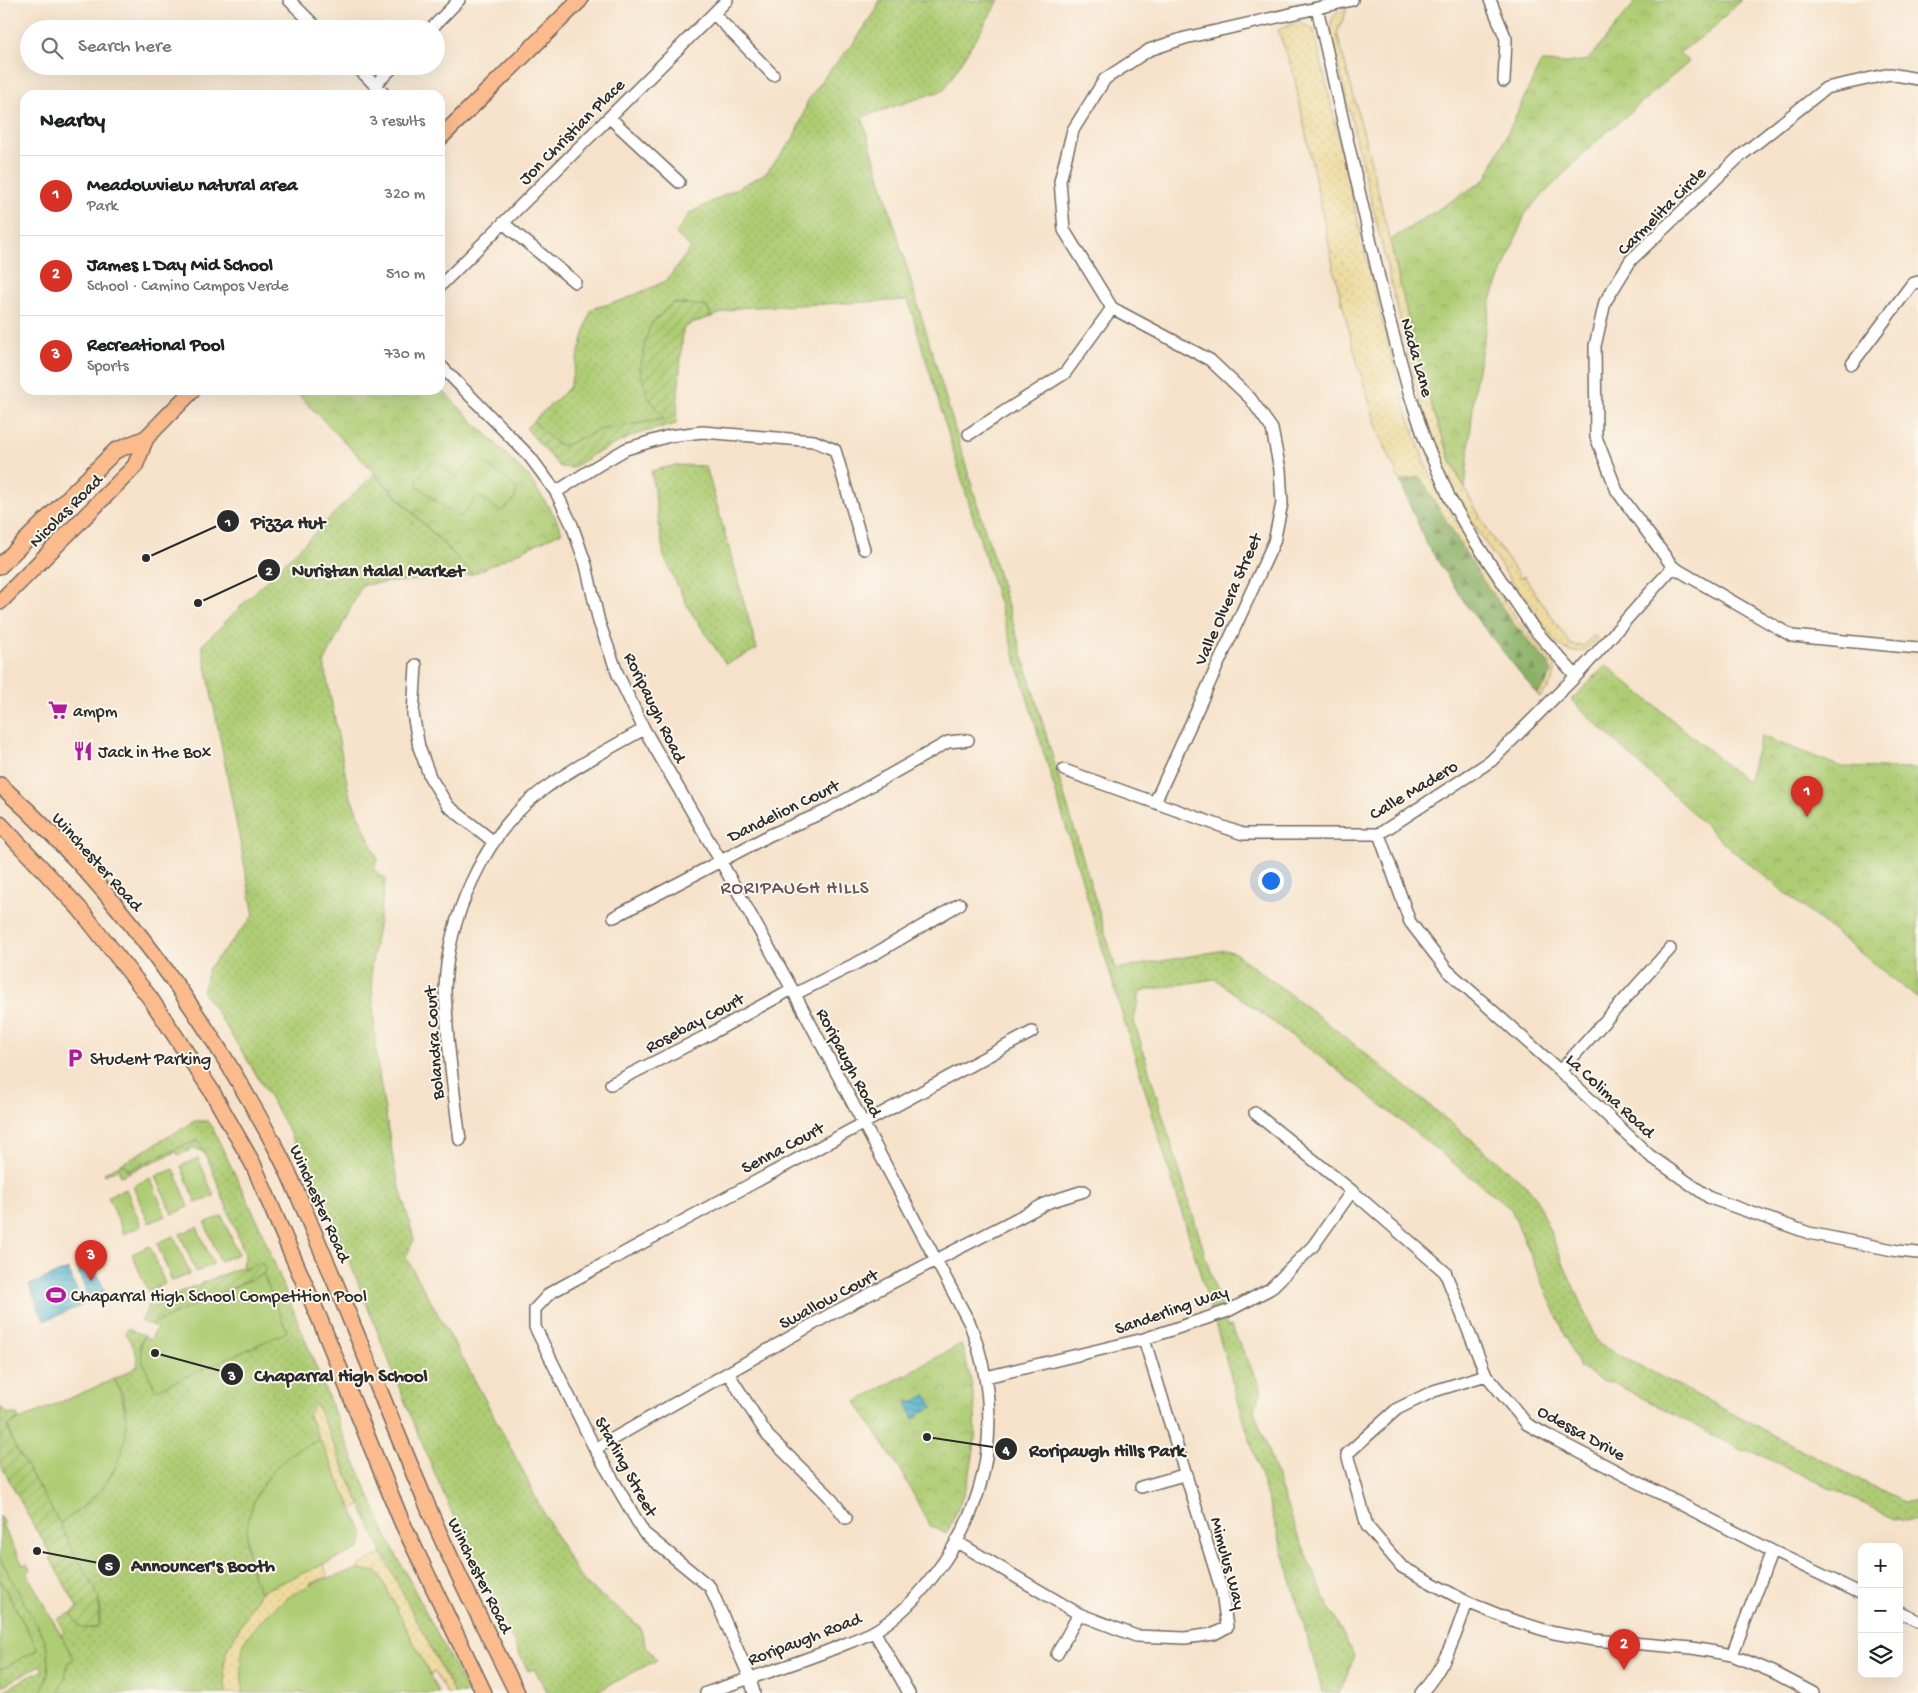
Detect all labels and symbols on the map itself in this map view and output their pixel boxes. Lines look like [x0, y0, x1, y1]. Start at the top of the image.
street label: Jon Christian Place [515, 75, 631, 190]
street label: Carmelita Circle [1614, 162, 1712, 261]
street label: Nada Lane [1394, 316, 1437, 400]
street label: Nicolas Road [26, 470, 109, 553]
callout: Pizza Hut [216, 504, 335, 538]
text: Pizza Hut [250, 513, 327, 536]
text: 1 [224, 514, 231, 532]
street label: Valle Olvera Street [1190, 529, 1268, 670]
callout: Nuristan Halal Market [257, 553, 474, 587]
text: Nuristan Halal Market [292, 561, 466, 584]
text: 2 [265, 563, 273, 581]
street label: Roripaugh Road [618, 650, 690, 768]
supermarket icon: ampm [47, 699, 69, 721]
place label: ampm [73, 702, 118, 723]
restaurant icon: Jack in the Box [72, 740, 94, 762]
place label: Jack in the Box [98, 743, 212, 764]
street label: Calle Madero [1366, 757, 1462, 826]
street label: Dandelion Court [724, 775, 845, 849]
pin: 1 [1791, 776, 1823, 817]
street label: Winchester Road [46, 809, 147, 918]
your location [1258, 868, 1284, 894]
district label: RORIPAUGH HILLS [720, 878, 870, 901]
street label: Bolandra Court [421, 984, 450, 1101]
street label: Rosebay Court [642, 989, 749, 1059]
street label: Roripaugh Road [810, 1005, 886, 1122]
parking icon: Student Parking [64, 1047, 86, 1069]
place label: Student Parking [90, 1050, 211, 1071]
street label: La Colima Road [1560, 1050, 1659, 1144]
street label: Senna Court [738, 1118, 829, 1180]
street label: Winchester Road [283, 1142, 355, 1267]
pin: 3 [75, 1240, 107, 1281]
street label: Swallow Court [776, 1265, 884, 1335]
street label: Sanderling Way [1113, 1282, 1231, 1341]
sports icon: Chaparral High School Competition Pool [45, 1284, 67, 1306]
place label: Chaparral High School Competition Pool [71, 1287, 367, 1308]
callout: Chaparral High School [220, 1357, 438, 1391]
text: Chaparral High School [253, 1366, 428, 1389]
text: 3 [227, 1368, 236, 1386]
street label: Odessa Drive [1533, 1401, 1629, 1467]
street label: Starling Street [589, 1414, 662, 1522]
callout: Roripaugh Hills Park [994, 1432, 1195, 1466]
text: Roripaugh Hills Park [1028, 1441, 1188, 1464]
text: 4 [1001, 1442, 1010, 1460]
street label: Winchester Road [442, 1515, 516, 1639]
street label: Mimulus Way [1204, 1515, 1249, 1612]
callout: Announcer's Booth [97, 1548, 285, 1582]
text: Announcer's Booth [130, 1556, 276, 1579]
text: 5 [105, 1558, 113, 1576]
street label: Roripaugh Road [745, 1609, 866, 1672]
pin: 2 [1608, 1629, 1640, 1670]

